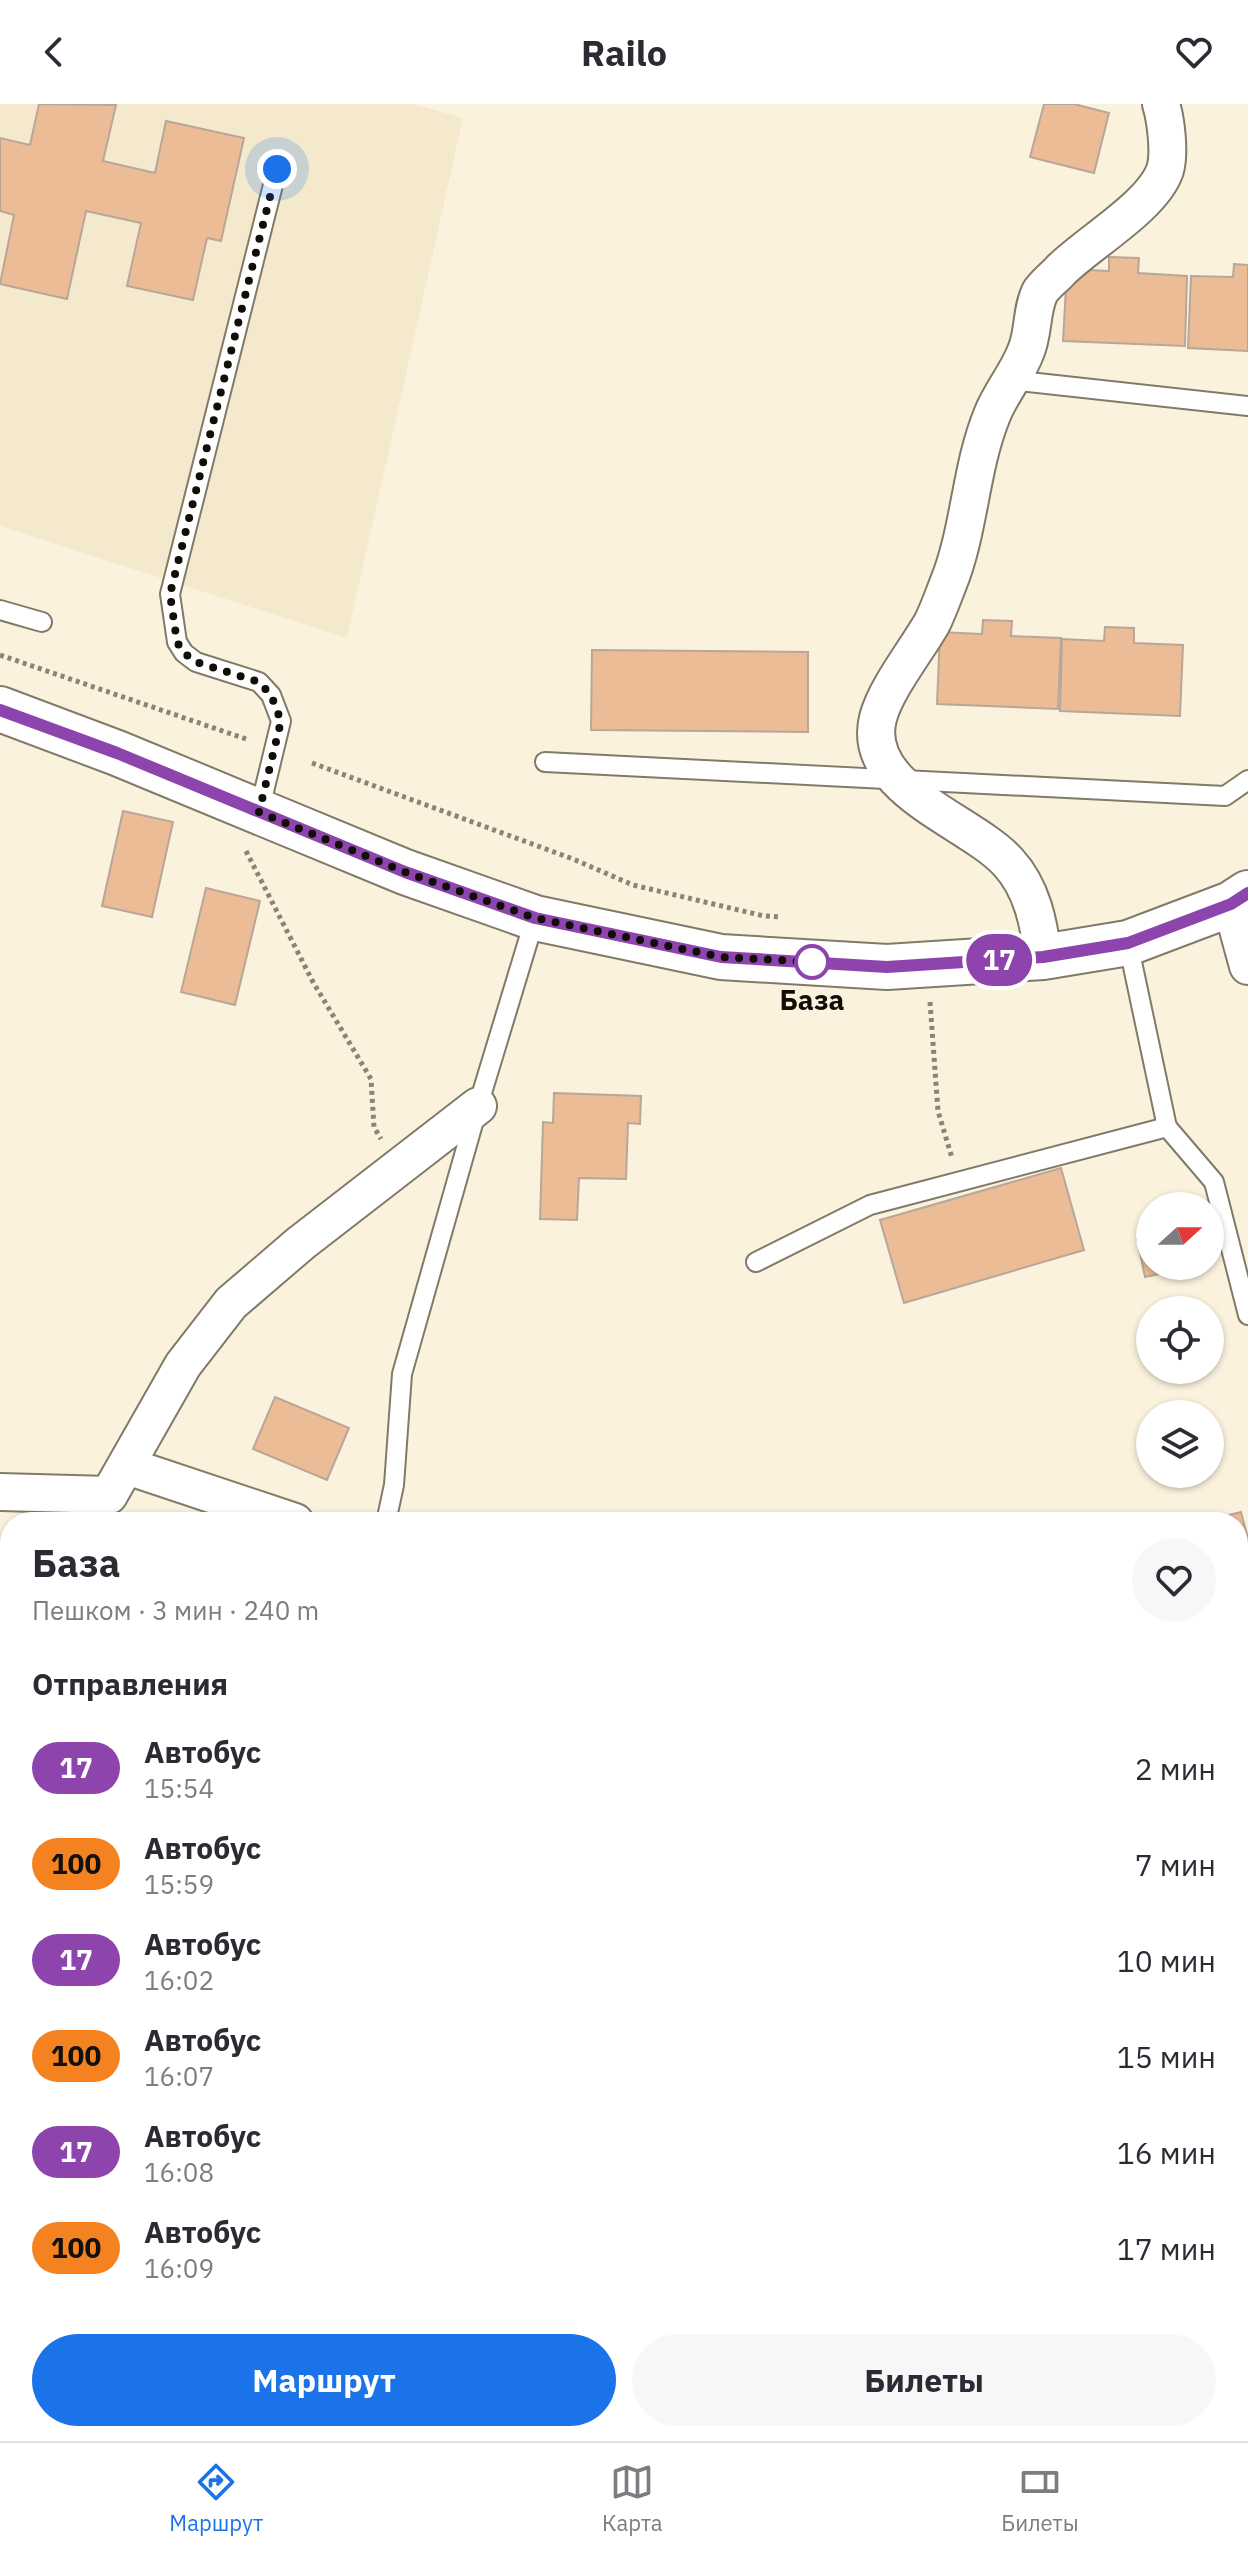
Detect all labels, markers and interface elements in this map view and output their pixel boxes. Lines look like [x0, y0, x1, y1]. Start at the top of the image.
text: Railo [581, 29, 667, 76]
icon: back [32, 30, 76, 74]
icon: heart [1172, 30, 1216, 74]
your location [257, 149, 297, 189]
line badge: 17 [963, 934, 1035, 986]
text: 17 [982, 941, 1016, 978]
marker: База [795, 945, 829, 979]
place label: База [779, 981, 845, 1018]
north arrow [1136, 1192, 1224, 1280]
map controls [1136, 1192, 1224, 1488]
button: locate [1136, 1296, 1224, 1384]
button: layers [1136, 1400, 1224, 1488]
text: База [32, 1538, 120, 1587]
button: heart [1132, 1538, 1216, 1622]
text: Пешком · 3 мин · 240 m [32, 1593, 319, 1627]
text: Отправления [32, 1664, 228, 1703]
text: Автобус [144, 1732, 261, 1771]
text: 17 [59, 1749, 93, 1786]
text: 2 мин [1135, 1749, 1216, 1788]
text: 15:54 [144, 1771, 214, 1805]
text: Автобус [144, 1828, 261, 1867]
text: 100 [51, 1845, 101, 1882]
text: 7 мин [1135, 1845, 1216, 1884]
text: 15:59 [144, 1867, 214, 1901]
text: Автобус [144, 1924, 261, 1963]
text: 17 [59, 1941, 93, 1978]
text: 10 мин [1117, 1941, 1216, 1980]
text: 16:02 [144, 1963, 214, 1997]
text: Автобус [144, 2020, 261, 2059]
text: 100 [51, 2037, 101, 2074]
text: 15 мин [1117, 2037, 1216, 2076]
text: 16:07 [144, 2059, 214, 2093]
text: Автобус [144, 2116, 261, 2155]
text: 17 [59, 2133, 93, 2170]
text: 16 мин [1117, 2133, 1216, 2172]
text: 16:08 [144, 2155, 214, 2189]
text: Автобус [144, 2212, 261, 2251]
text: 100 [51, 2229, 101, 2266]
text: 17 мин [1117, 2229, 1216, 2268]
text: 16:09 [144, 2251, 214, 2285]
button: Маршрут [32, 2334, 616, 2426]
button: Билеты [632, 2334, 1216, 2426]
tab: Маршрут [169, 2460, 263, 2537]
tab: Карта [602, 2460, 663, 2537]
tab: Билеты [1001, 2460, 1079, 2537]

